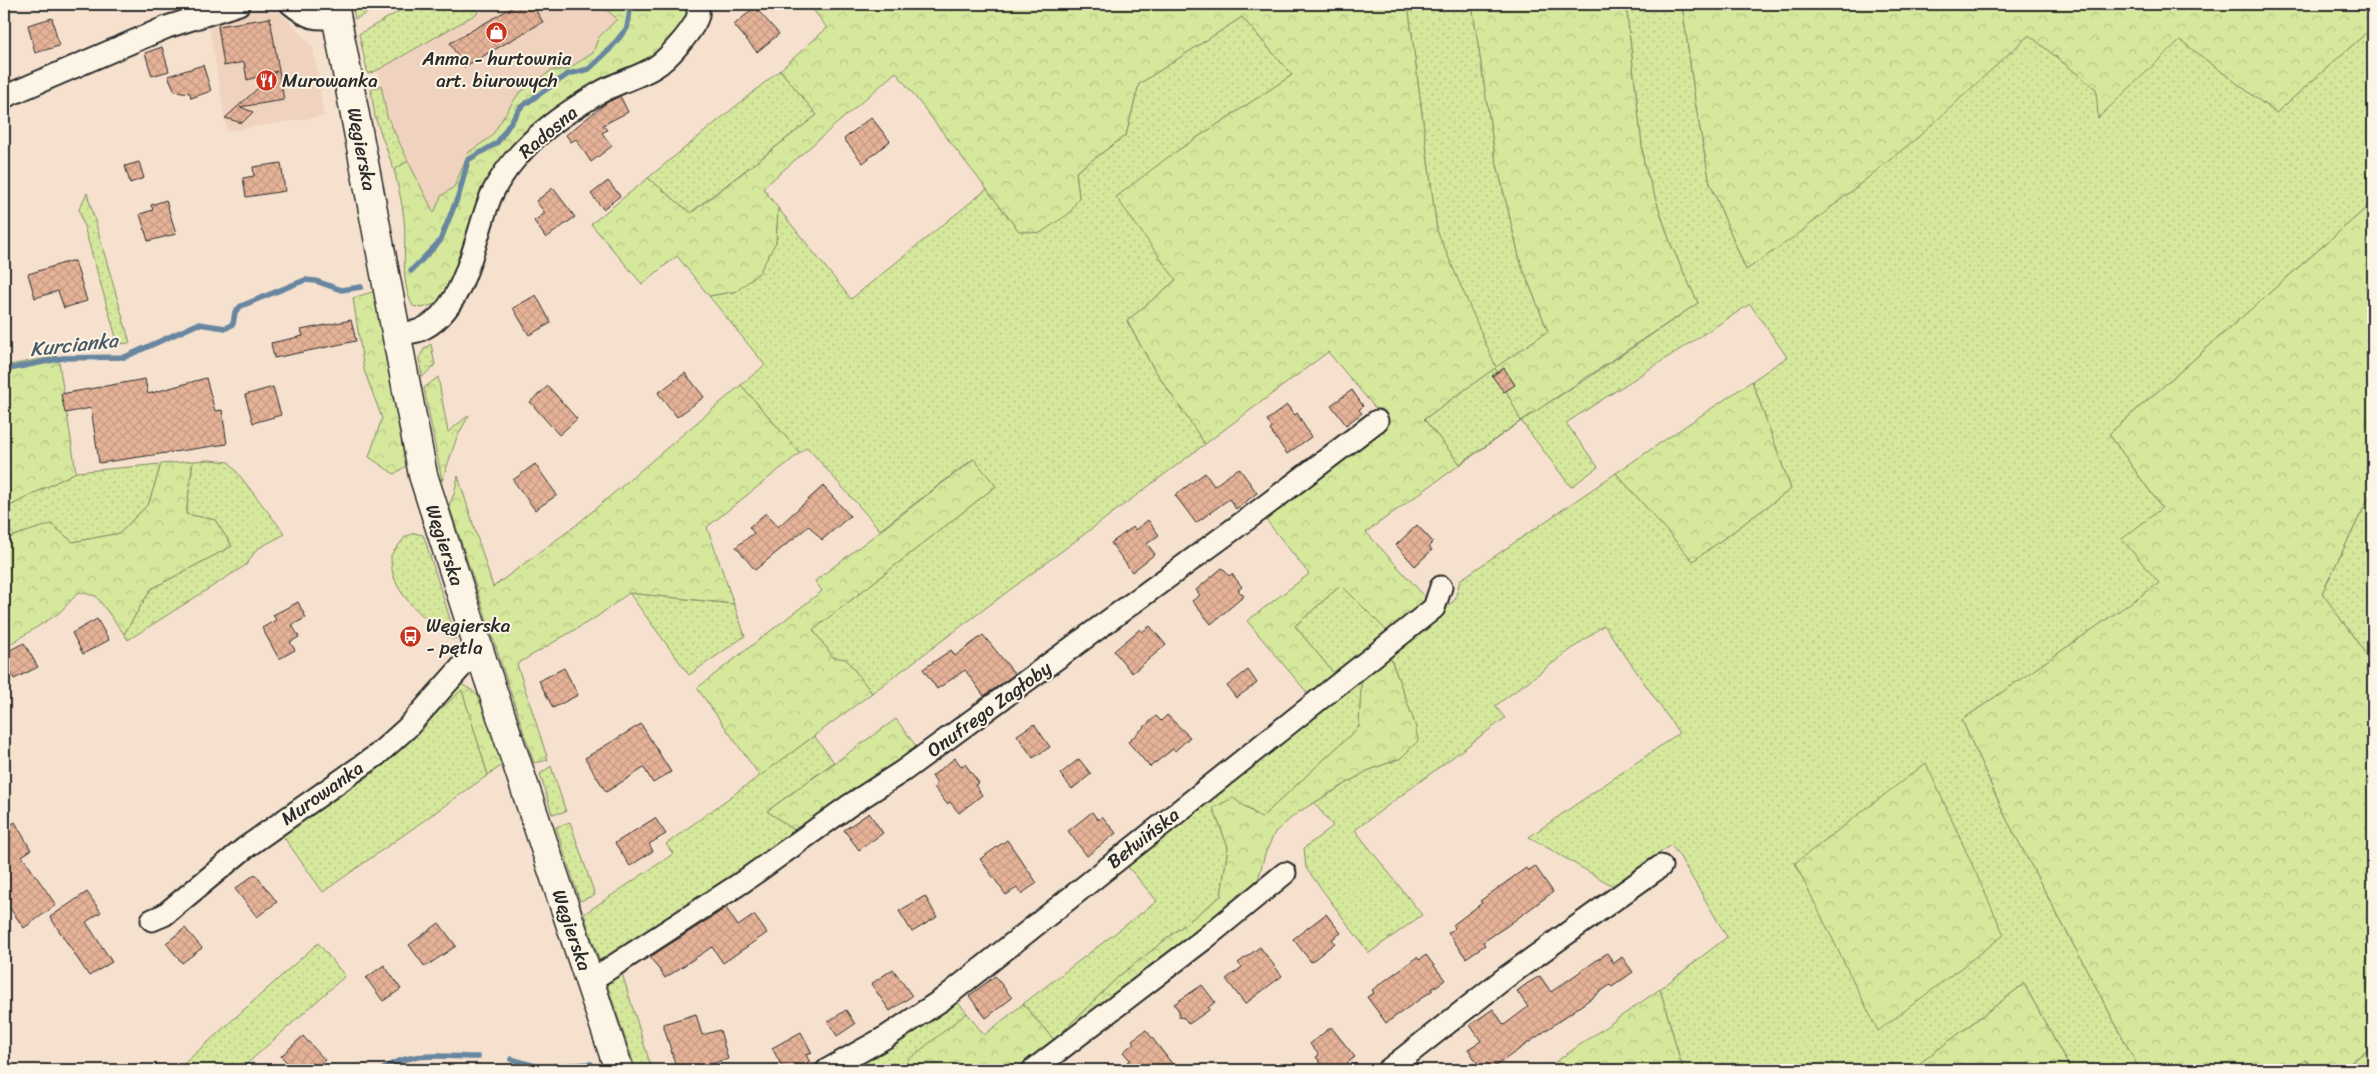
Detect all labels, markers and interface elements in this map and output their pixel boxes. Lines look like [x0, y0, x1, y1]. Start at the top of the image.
shop icon: Anma - hurtownia art. biurowych [485, 20, 509, 44]
place label: Anma - hurtownia art. biurowych [421, 42, 572, 97]
place label: Murowanka [282, 64, 378, 97]
restaurant icon: Murowanka [254, 68, 278, 92]
street label: Radosna [511, 97, 586, 167]
street label: Węgierska [338, 105, 386, 194]
water label: Kurcianka [28, 323, 122, 367]
street label: Węgierska [416, 500, 474, 591]
place label: Węgierska - pętla [426, 609, 511, 664]
bus stop icon: Węgierska - pętla [398, 624, 422, 648]
street label: Onufrego Zagłoby [920, 652, 1059, 766]
street label: Murowanka [273, 752, 371, 834]
street label: Bełwińska [1099, 799, 1187, 877]
street label: Węgierska [543, 885, 601, 976]

